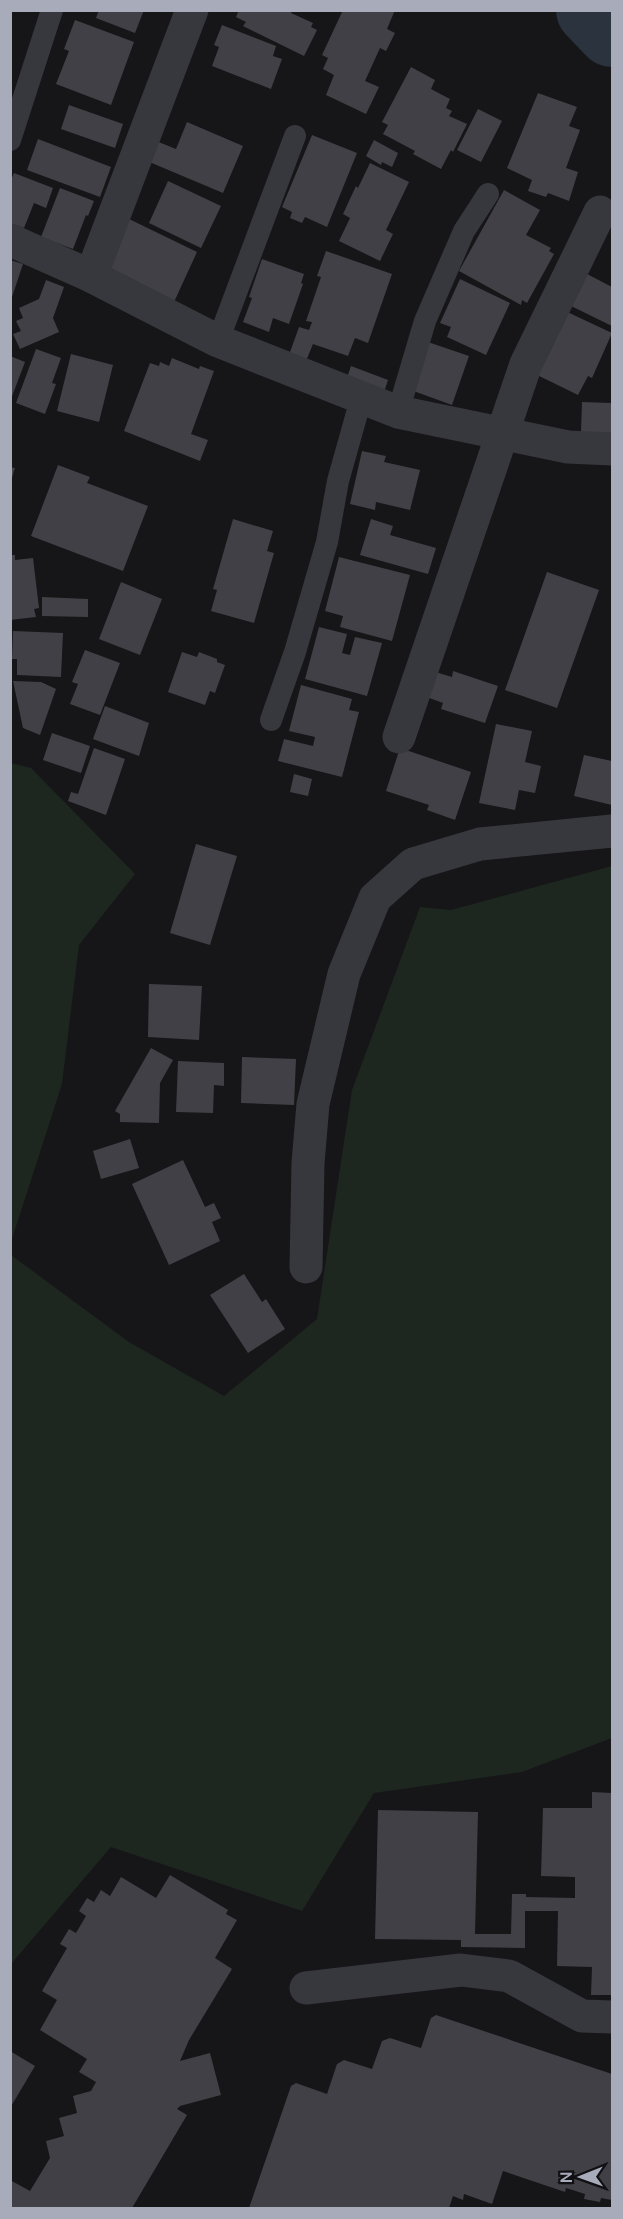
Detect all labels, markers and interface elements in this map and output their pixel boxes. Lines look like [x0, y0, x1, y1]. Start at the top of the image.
north arrow [551, 2147, 611, 2207]
text: N [555, 2171, 577, 2183]

